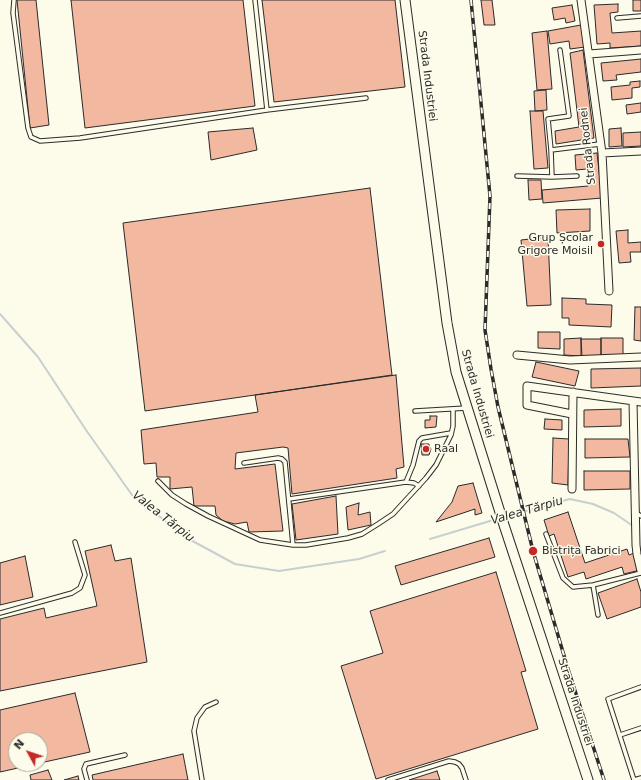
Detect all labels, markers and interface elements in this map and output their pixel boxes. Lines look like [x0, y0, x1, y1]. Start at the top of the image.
street label: Strada Industriei [415, 30, 439, 122]
street label: Strada Rodnei [577, 107, 599, 185]
place label: Grup Școlar Grigore Moisil [518, 231, 593, 257]
marker: Grup Școlar Grigore Moisil [596, 239, 606, 249]
street label: Strada Industriei [458, 348, 496, 440]
place label: Raal [434, 442, 458, 456]
marker: Raal [421, 444, 431, 454]
water label: Valea Tărpiu [129, 488, 197, 546]
water label: Valea Tărpiu [489, 494, 565, 528]
place label: Bistrița Fabrici [542, 544, 620, 558]
marker: Bistrița Fabrici [527, 545, 539, 557]
street label: Strada Industriei [555, 656, 595, 748]
north arrow [8, 732, 48, 772]
text: N [11, 737, 27, 752]

